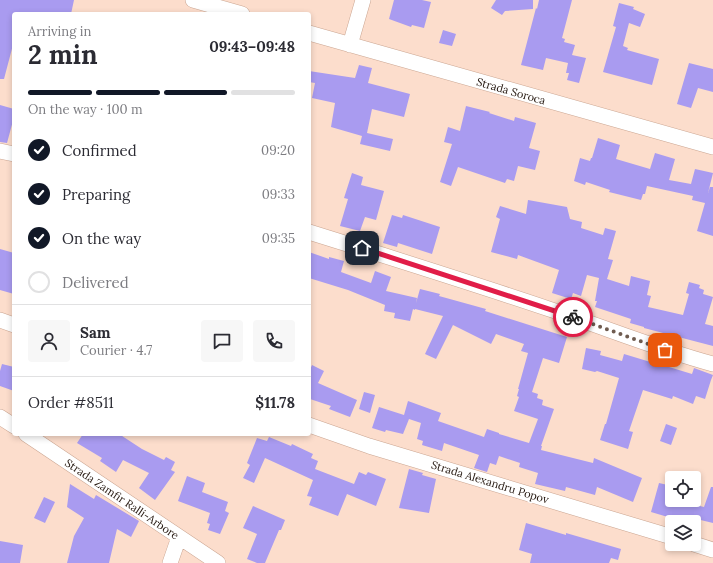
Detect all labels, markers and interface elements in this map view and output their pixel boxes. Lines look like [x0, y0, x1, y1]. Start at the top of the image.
text: Arriving in [28, 23, 91, 40]
text: 09:43–09:48 [209, 37, 295, 56]
text: 2 min [28, 38, 98, 71]
street label: Strada Soroca [475, 74, 547, 108]
text: On the way · 100 m [28, 101, 143, 118]
icon: check [28, 139, 50, 161]
text: Confirmed [62, 141, 137, 160]
text: 09:20 [261, 142, 295, 159]
icon: check [28, 183, 50, 205]
text: Preparing [62, 185, 130, 204]
text: 09:33 [262, 186, 295, 203]
icon: check [28, 227, 50, 249]
text: On the way [62, 229, 141, 248]
text: 09:35 [262, 230, 295, 247]
pin [345, 231, 379, 265]
icon: home [351, 237, 373, 259]
text: Delivered [62, 273, 129, 292]
courier [553, 297, 593, 337]
icon: bike [562, 306, 584, 328]
button: person [28, 320, 70, 362]
button: chat [201, 320, 243, 362]
button: phone [253, 320, 295, 362]
text: Sam [80, 323, 111, 342]
pin [648, 333, 682, 367]
icon: bag [654, 339, 676, 361]
text: Courier · 4.7 [80, 342, 152, 359]
text: Order #8511 [28, 393, 114, 412]
text: $11.78 [255, 393, 295, 412]
street label: Strada Zamfir Ralli-Arbore [62, 456, 182, 542]
street label: Strada Alexandru Popov [430, 457, 551, 507]
map controls [665, 471, 701, 551]
button: locate [665, 471, 701, 507]
button: layers [665, 515, 701, 551]

